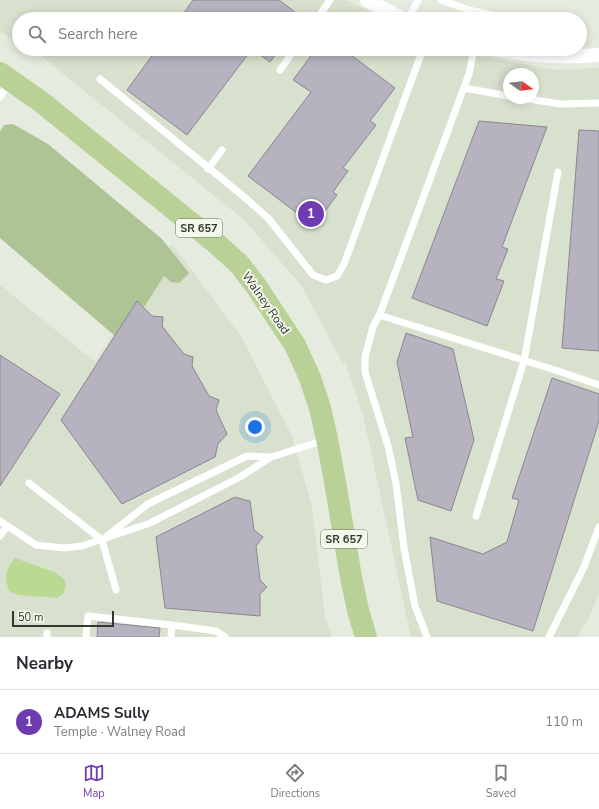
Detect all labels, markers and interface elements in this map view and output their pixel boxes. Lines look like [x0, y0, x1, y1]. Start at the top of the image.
search box [12, 12, 587, 56]
icon: search [26, 23, 48, 45]
text: Search here [58, 24, 138, 44]
north arrow [503, 68, 539, 104]
pin: 1 [298, 199, 324, 229]
road number: SR 657 [176, 219, 222, 237]
street label: Walney Road [239, 269, 293, 337]
your location [245, 417, 265, 437]
road number: SR 657 [321, 530, 367, 548]
scale bar [12, 609, 114, 628]
text: 50 m [18, 610, 43, 625]
text: Nearby [16, 652, 73, 675]
text: ADAMS Sully [54, 703, 149, 723]
text: 1 [25, 713, 33, 731]
text: 110 m [545, 713, 583, 731]
text: Temple · Walney Road [54, 723, 186, 741]
tab: Map [83, 762, 105, 801]
tab: Directions [271, 762, 320, 801]
tab: Saved [486, 762, 516, 801]

